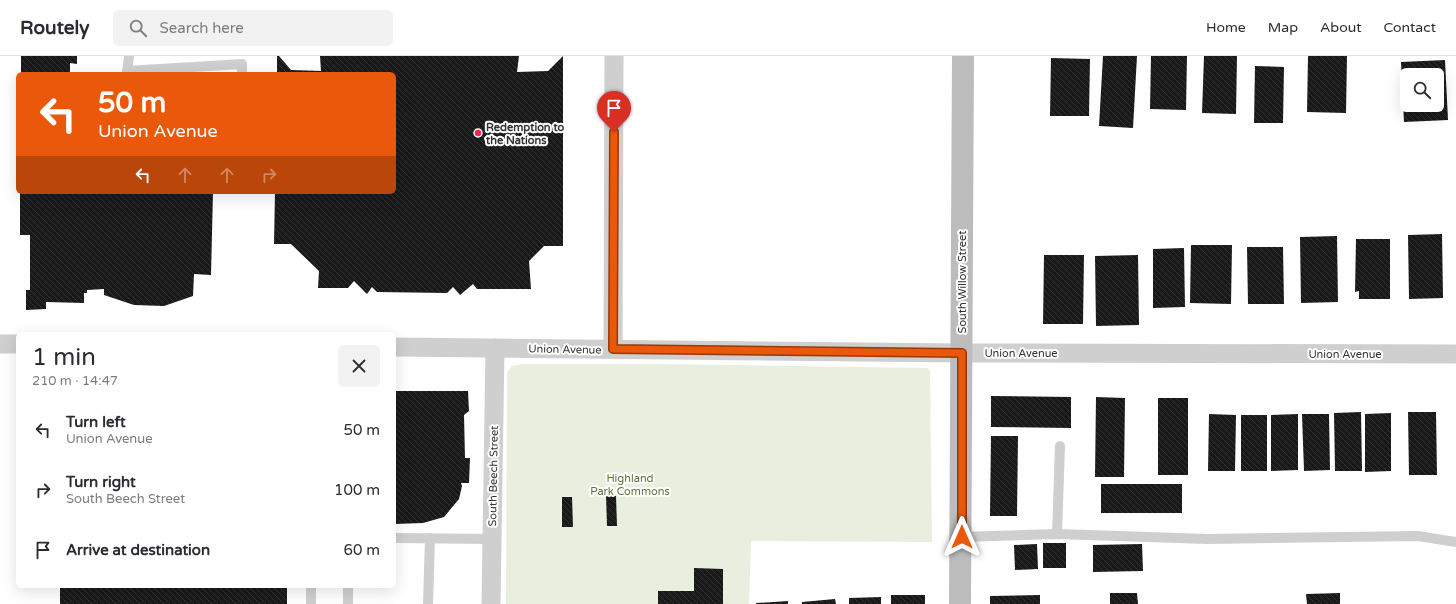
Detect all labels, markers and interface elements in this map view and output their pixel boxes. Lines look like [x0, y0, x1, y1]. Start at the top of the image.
search box [113, 10, 393, 46]
text: Routely [20, 17, 89, 39]
icon: search [127, 17, 149, 39]
text: Search here [159, 19, 244, 37]
text: Home [1206, 19, 1246, 36]
text: Map [1268, 19, 1298, 36]
text: About [1320, 19, 1362, 36]
text: Contact [1384, 19, 1436, 36]
map controls [1400, 68, 1444, 112]
button: search [1400, 68, 1444, 112]
text: 50 m [98, 86, 166, 120]
icon: left [32, 88, 84, 140]
pin [597, 91, 631, 132]
icon: arrive [603, 97, 625, 119]
text: Union Avenue [98, 120, 218, 142]
place label: Redemption to the Nations [485, 121, 565, 147]
marker: Redemption to the Nations [473, 128, 483, 138]
icon: left [132, 164, 154, 186]
icon: ahead [174, 164, 196, 186]
icon: ahead [216, 164, 238, 186]
icon: right [258, 164, 280, 186]
street label: South Willow Street [956, 231, 969, 333]
street label: Union Avenue [528, 342, 602, 357]
text: 1 min [32, 343, 96, 372]
button: close [338, 345, 380, 387]
street label: Union Avenue [984, 347, 1058, 360]
street label: Union Avenue [1308, 348, 1382, 361]
text: 210 m · 14:47 [32, 373, 118, 389]
text: Turn left [66, 413, 126, 431]
icon: left [32, 419, 54, 441]
text: 50 m [343, 421, 380, 439]
street label: South Beech Street [486, 425, 501, 527]
text: Union Avenue [66, 431, 153, 447]
park label: Highland Park Commons [590, 472, 670, 498]
text: Turn right [66, 473, 136, 491]
icon: right [32, 479, 54, 501]
text: 100 m [334, 481, 380, 499]
text: South Beech Street [66, 491, 185, 507]
position arrow [941, 516, 983, 558]
icon: arrive [32, 539, 54, 561]
text: Arrive at destination [66, 541, 210, 559]
text: 60 m [343, 541, 380, 559]

